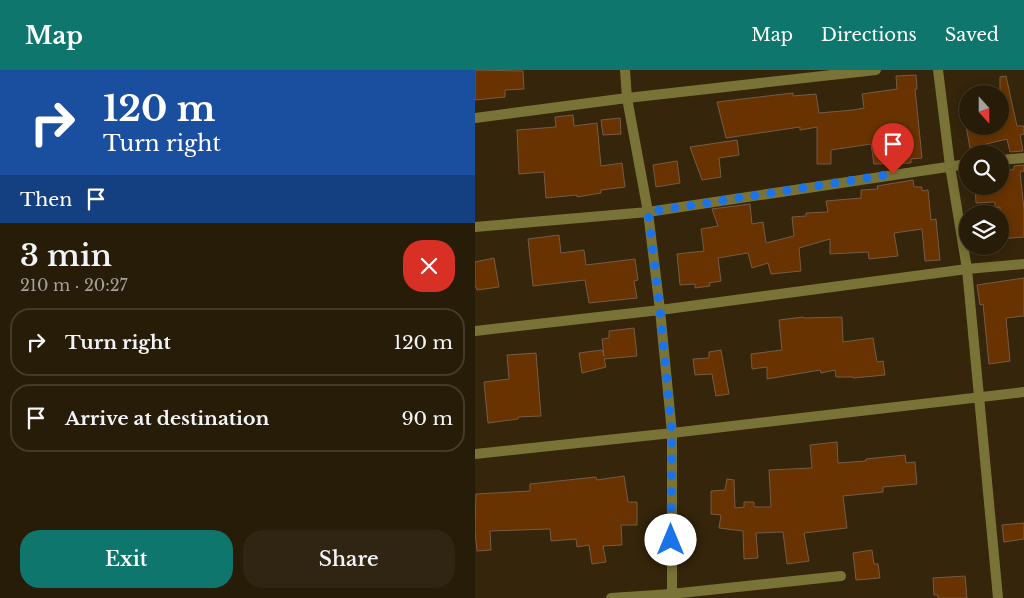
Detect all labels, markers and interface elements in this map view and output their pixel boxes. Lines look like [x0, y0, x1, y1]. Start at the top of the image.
text: Map [25, 21, 83, 50]
text: Map [751, 24, 793, 46]
text: Directions [821, 24, 917, 46]
text: Saved [945, 24, 999, 46]
north arrow [959, 85, 1009, 135]
map controls [959, 85, 1009, 255]
text: 120 m [103, 87, 216, 130]
icon: right [20, 90, 85, 155]
pin [872, 123, 914, 174]
text: Turn right [103, 130, 221, 157]
icon: arrive [879, 130, 907, 158]
button: search [959, 145, 1009, 195]
icon: arrive [82, 185, 110, 213]
text: Then [20, 188, 72, 211]
button: layers [959, 205, 1009, 255]
text: 3 min [20, 237, 112, 274]
button: close [403, 240, 455, 292]
text: 210 m · 20:27 [20, 275, 128, 295]
icon: right [22, 328, 50, 356]
text: Turn right [65, 331, 171, 354]
text: 120 m [393, 331, 453, 354]
icon: arrive [22, 404, 50, 432]
text: Arrive at destination [65, 407, 269, 430]
text: 90 m [401, 407, 453, 430]
position arrow [644, 513, 696, 565]
button: Exit [20, 530, 233, 588]
button: Share [243, 530, 455, 588]

